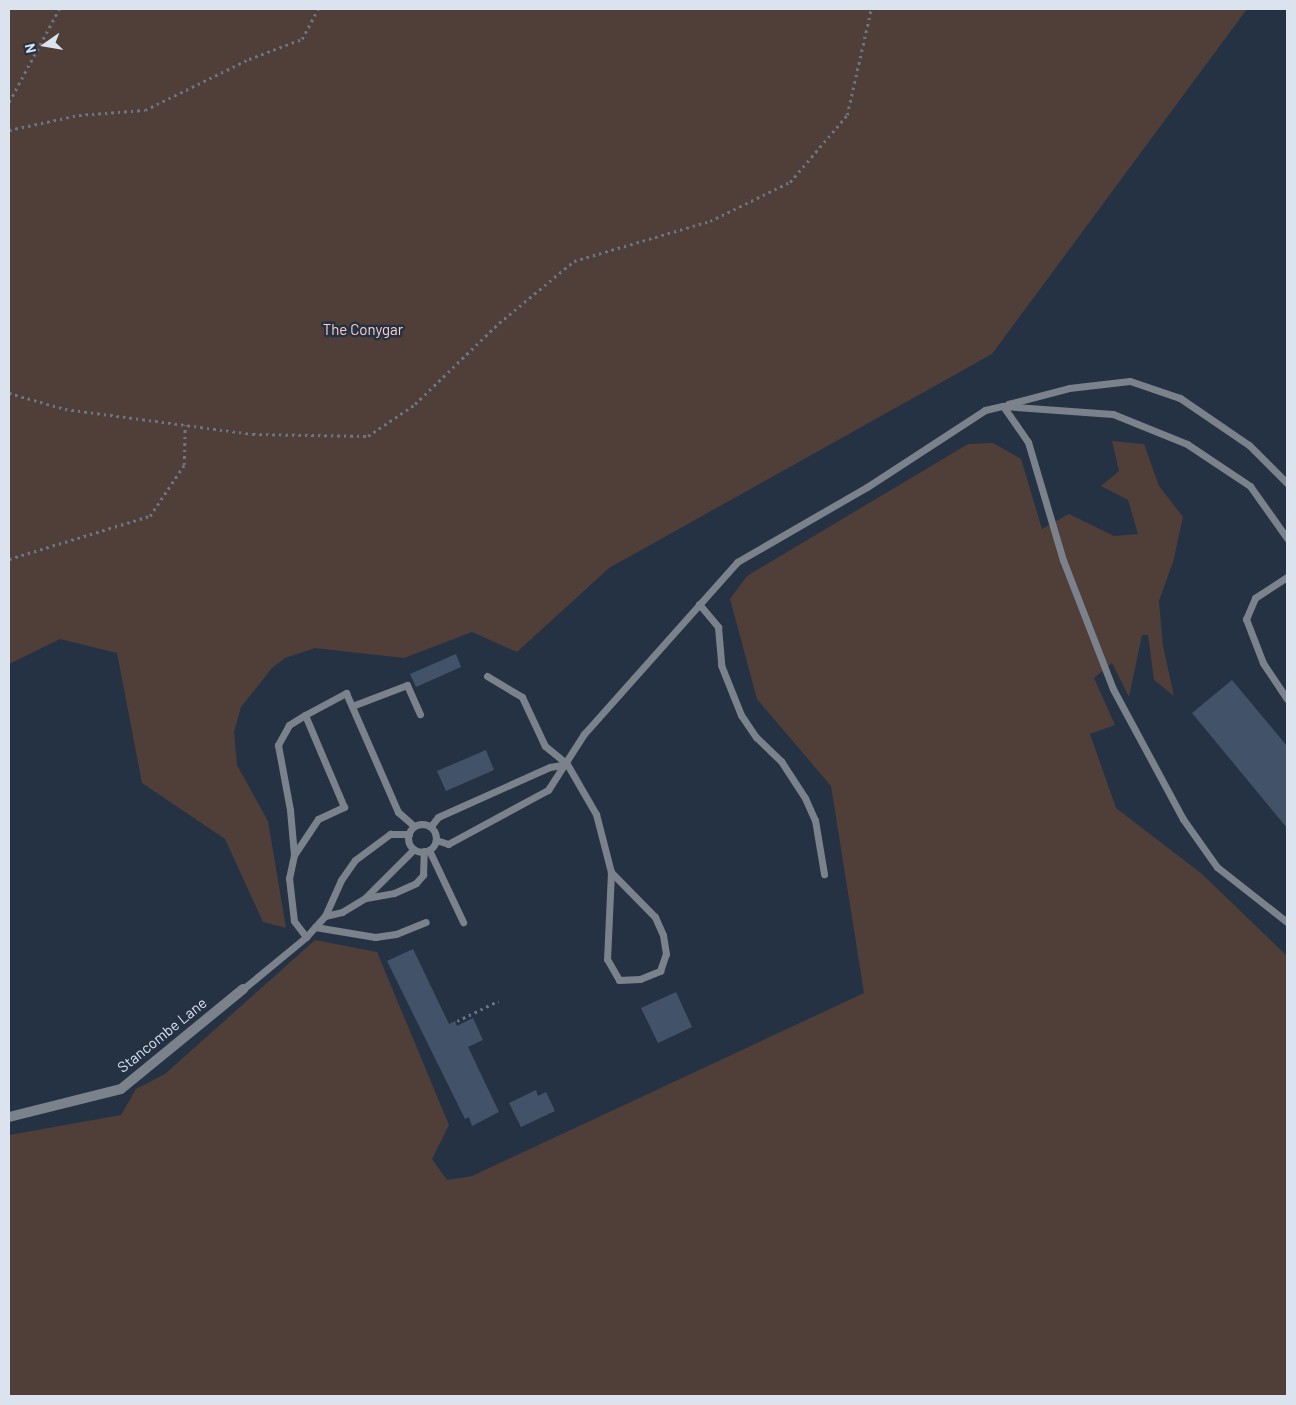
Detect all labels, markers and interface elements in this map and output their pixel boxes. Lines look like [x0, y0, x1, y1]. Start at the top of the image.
north arrow [20, 20, 70, 70]
text: N [21, 42, 39, 55]
park label: The Conygar [323, 321, 403, 339]
street label: Stancombe Lane [114, 994, 210, 1076]

